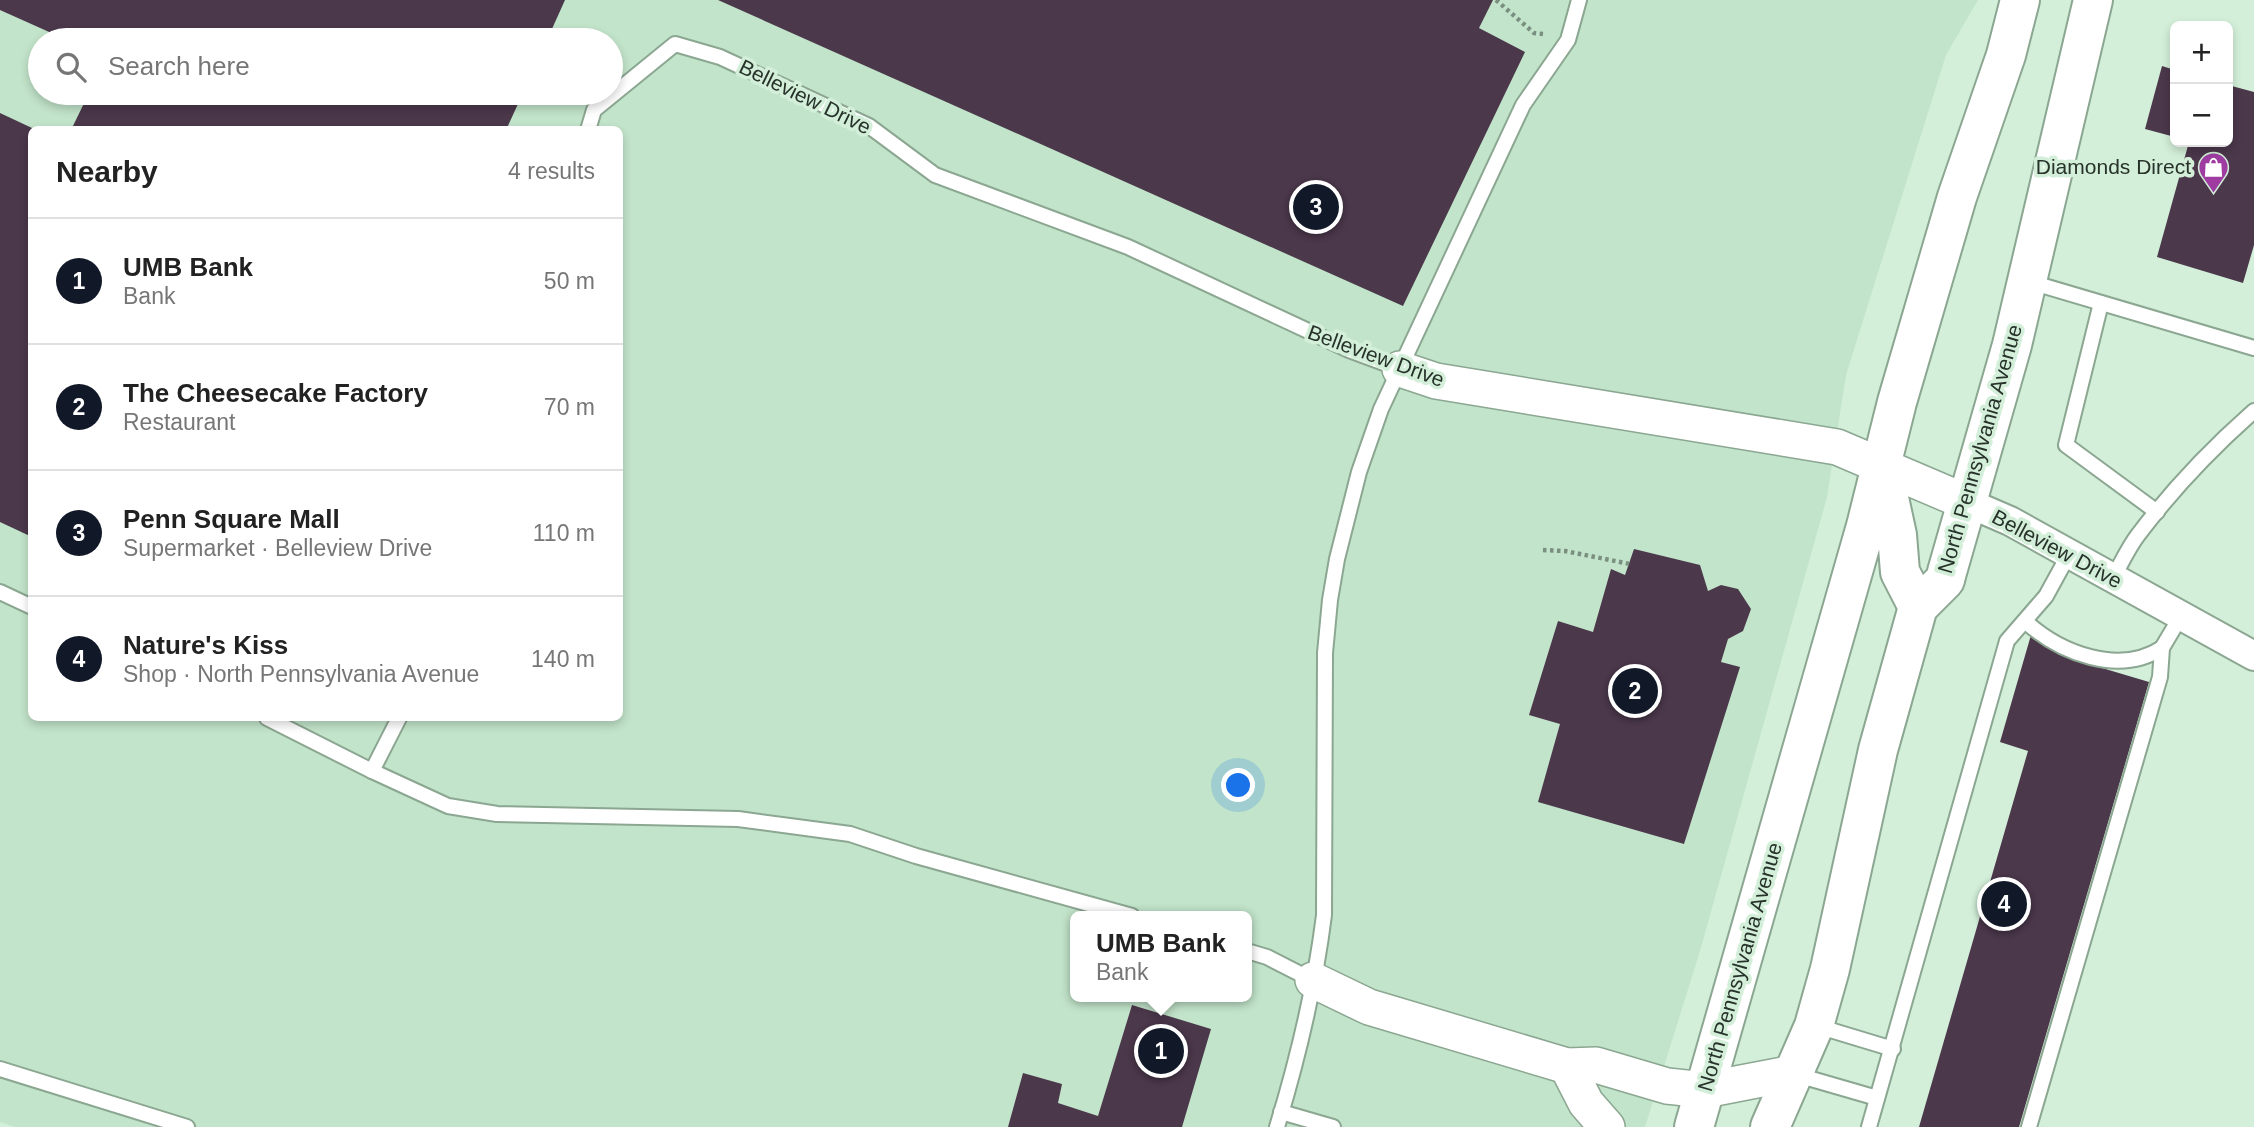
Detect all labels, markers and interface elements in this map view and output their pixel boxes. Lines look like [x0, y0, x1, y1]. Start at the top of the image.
map controls [2170, 21, 2233, 147]
button: + [2170, 21, 2233, 84]
search box [28, 28, 623, 105]
icon: search [52, 48, 90, 86]
text: Search here [108, 51, 250, 81]
street label: Belleview Drive [736, 55, 875, 138]
button: − [2170, 84, 2233, 147]
shop icon: Diamonds Direct [2197, 150, 2231, 194]
text: Nearby [56, 155, 158, 188]
place label: Diamonds Direct [2036, 155, 2191, 178]
text: 4 results [508, 158, 595, 184]
pin: 3 [1293, 181, 1339, 233]
text: UMB Bank [123, 252, 253, 282]
text: 1 [73, 268, 85, 294]
text: 50 m [544, 268, 595, 294]
text: Bank [123, 283, 175, 309]
street label: Belleview Drive [1305, 320, 1448, 391]
street label: North Pennsylvania Avenue [1933, 322, 2026, 576]
text: The Cheesecake Factory [123, 378, 428, 408]
text: 2 [73, 394, 85, 420]
text: 70 m [544, 394, 595, 420]
text: Restaurant [123, 409, 236, 435]
text: Penn Square Mall [123, 504, 340, 534]
street label: Belleview Drive [1988, 505, 2126, 592]
text: 3 [73, 520, 85, 546]
text: 110 m [533, 520, 595, 546]
text: Supermarket · Belleview Drive [123, 535, 432, 561]
text: Nature's Kiss [123, 630, 288, 660]
text: 4 [73, 646, 85, 672]
text: 140 m [531, 646, 595, 672]
text: Shop · North Pennsylvania Avenue [123, 661, 479, 687]
pin: 2 [1612, 665, 1658, 717]
your location [1221, 768, 1255, 802]
street label: North Pennsylvania Avenue [1693, 840, 1786, 1094]
pin: 4 [1981, 878, 2027, 930]
popup [1070, 911, 1252, 1002]
text: UMB Bank [1096, 928, 1226, 958]
text: Bank [1096, 959, 1148, 985]
pin: 1 [1138, 1025, 1184, 1077]

